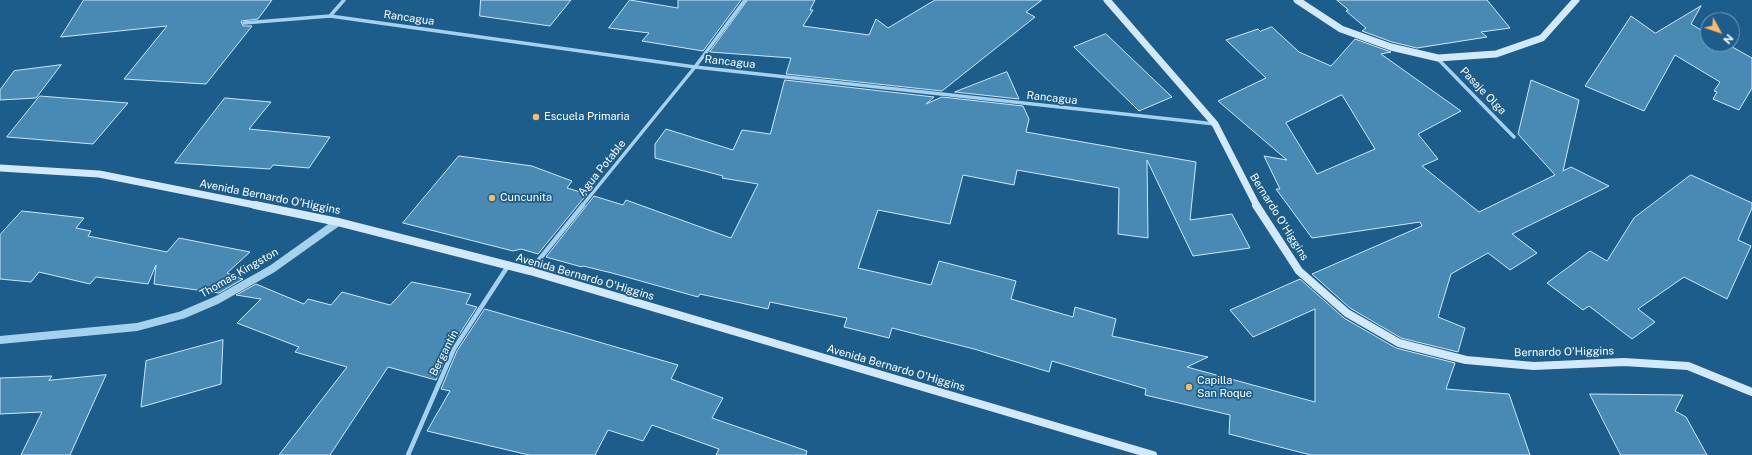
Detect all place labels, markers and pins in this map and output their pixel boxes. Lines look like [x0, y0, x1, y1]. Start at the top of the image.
place label: Escuela Primaria [544, 110, 630, 124]
marker: Escuela Primaria [531, 112, 541, 122]
place label: Cuncunita [500, 191, 552, 205]
marker: Cuncunita [487, 193, 497, 203]
place label: Capilla San Roque [1197, 374, 1252, 400]
marker: Capilla San Roque [1184, 382, 1194, 392]

